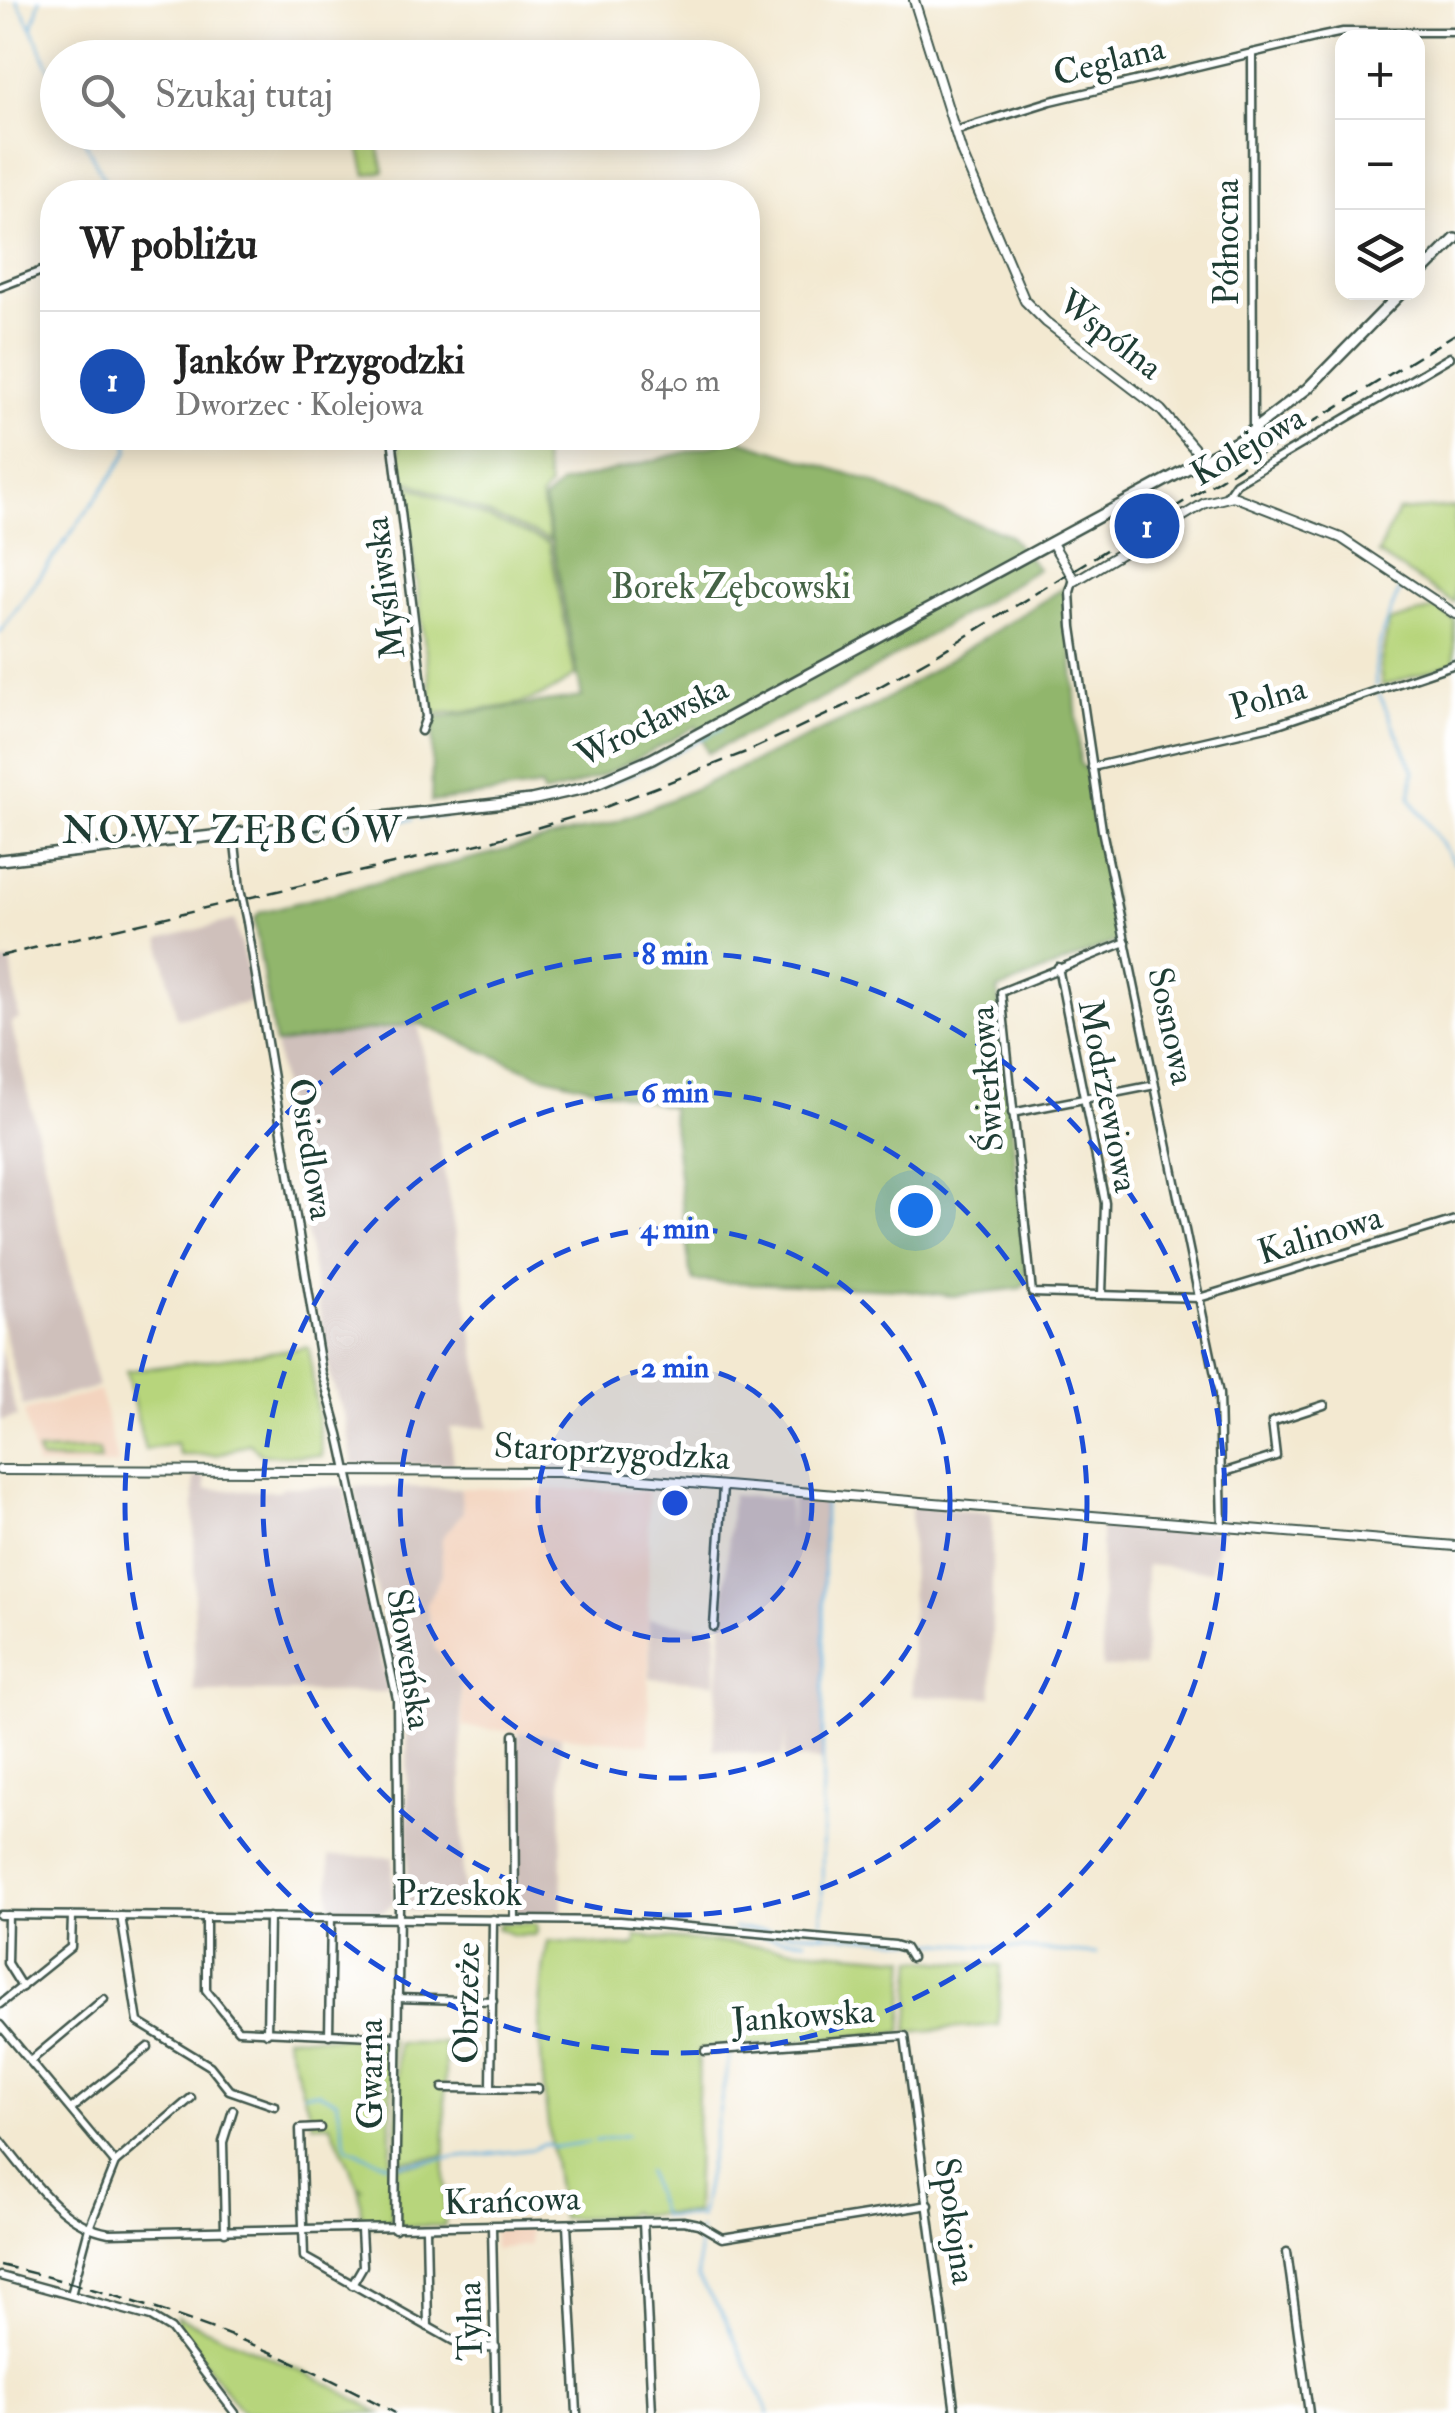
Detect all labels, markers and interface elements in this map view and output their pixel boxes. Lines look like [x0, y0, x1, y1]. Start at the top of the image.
street label: Ceglana [1049, 26, 1170, 96]
map controls [1335, 30, 1425, 300]
button: + [1335, 30, 1425, 120]
search box [40, 40, 760, 150]
icon: search [75, 68, 130, 123]
text: Szukaj tutaj [155, 71, 333, 119]
button: − [1335, 120, 1425, 210]
street label: Północna [1205, 178, 1249, 305]
button: layers [1335, 210, 1425, 300]
text: W pobliżu [80, 219, 257, 271]
street label: Wspólna [1048, 280, 1172, 390]
text: Janków Przygodzki [175, 337, 465, 385]
text: 1 [107, 361, 118, 401]
text: 840 m [640, 361, 720, 401]
text: Dworzec · Kolejowa [175, 385, 423, 425]
street label: Kolejowa [1183, 395, 1313, 496]
pin: 1 [1114, 488, 1180, 564]
street label: Myśliwska [354, 514, 416, 662]
park label: Borek Zębcowski [611, 565, 851, 609]
street label: Wrocławska [568, 666, 736, 778]
street label: Polna [1225, 666, 1312, 730]
district label: NOWY ZĘBCÓW [62, 806, 404, 855]
text: 8 min [641, 936, 709, 973]
street label: Sosnowa [1137, 963, 1205, 1089]
street label: Modrzewiowa [1068, 996, 1148, 1197]
street label: Świerkowa [959, 1004, 1014, 1153]
text: 6 min [641, 1074, 710, 1111]
street label: Osiedlowa [278, 1075, 344, 1224]
your location [890, 1185, 941, 1236]
street label: Kalinowa [1253, 1195, 1388, 1275]
text: 4 min [639, 1210, 710, 1247]
text: 2 min [641, 1349, 710, 1386]
street label: Staroprzygodzka [493, 1424, 732, 1480]
centre of rings [657, 1485, 693, 1521]
street label: Słoweńska [376, 1586, 442, 1733]
street label: Przeskok [396, 1872, 522, 1916]
street label: Obrzeże [444, 1942, 490, 2064]
street label: Jankowska [729, 1989, 876, 2043]
street label: Gwarna [349, 2018, 393, 2129]
street label: Spokojna [924, 2155, 986, 2288]
street label: Krańcowa [443, 2177, 582, 2225]
street label: Tylna [447, 2280, 493, 2361]

